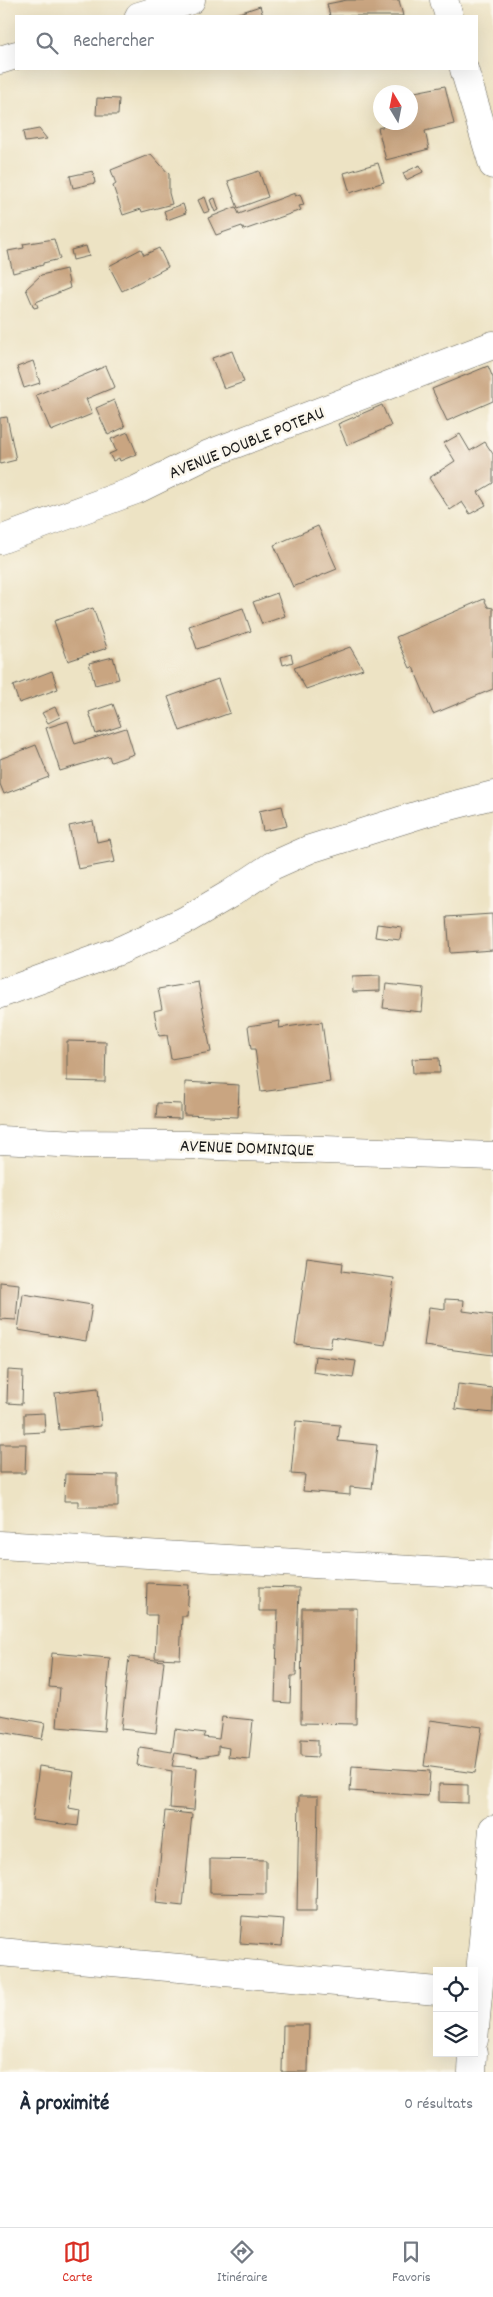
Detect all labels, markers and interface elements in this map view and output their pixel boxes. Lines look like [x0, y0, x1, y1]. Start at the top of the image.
search box [15, 15, 478, 70]
icon: search [33, 29, 61, 57]
text: Rechercher [73, 29, 154, 56]
north arrow [373, 85, 418, 130]
street label: AVENUE DOUBLE POTEAU [166, 402, 328, 487]
street label: AVENUE DOMINIQUE [179, 1135, 314, 1164]
map controls [433, 1967, 478, 2057]
button: locate [433, 1967, 478, 2012]
button: layers [433, 2012, 478, 2057]
text: À proximité [20, 2090, 109, 2120]
text: 0 résultats [404, 2093, 473, 2116]
tab: Carte [62, 2238, 92, 2288]
tab: Itinéraire [217, 2238, 267, 2288]
tab: Favoris [392, 2238, 431, 2288]

